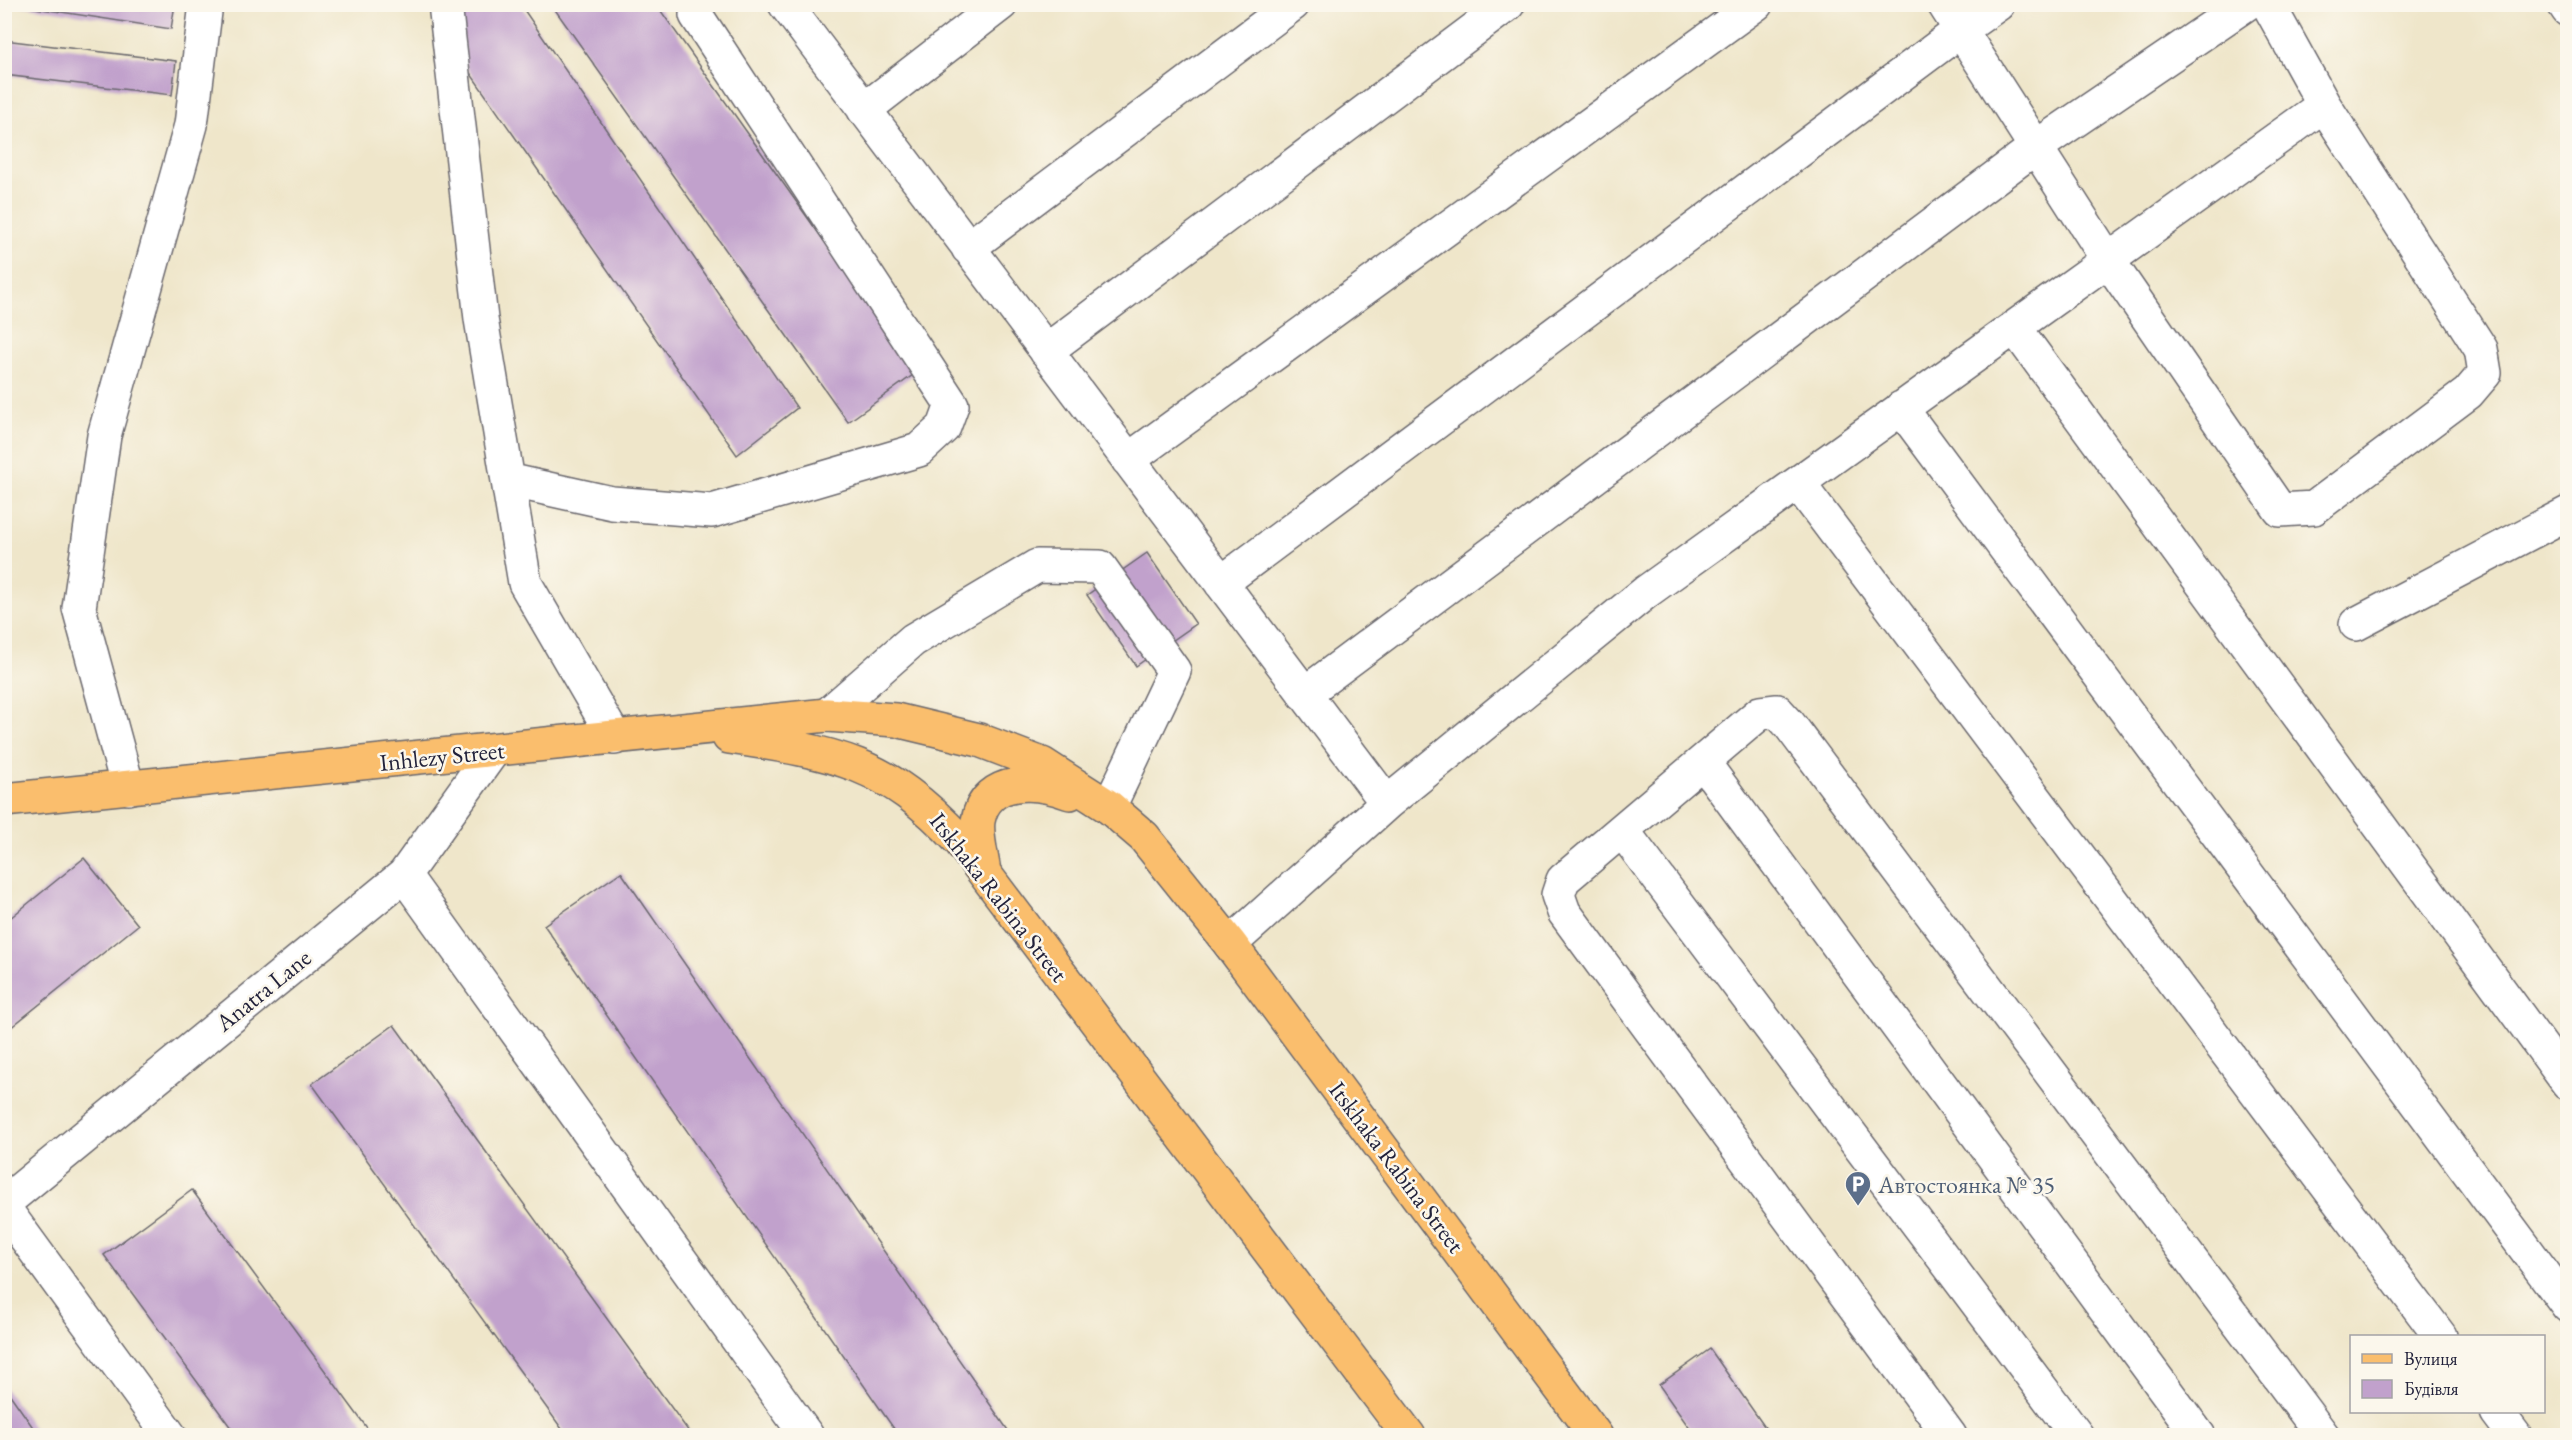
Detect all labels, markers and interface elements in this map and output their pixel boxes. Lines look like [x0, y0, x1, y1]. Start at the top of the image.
street label: Inhlezy Street [378, 734, 506, 778]
street label: Itskhaka Rabina Street [923, 806, 1075, 988]
street label: Anatra Lane [208, 942, 317, 1039]
street label: Itskhaka Rabina Street [1322, 1075, 1472, 1259]
parking icon: Автостоянка № 35 [1843, 1169, 1873, 1207]
place label: Автостоянка № 35 [1877, 1169, 2055, 1200]
legend [2350, 1335, 2545, 1413]
text: Вулиця [2404, 1347, 2457, 1370]
text: Будівля [2404, 1377, 2459, 1400]

